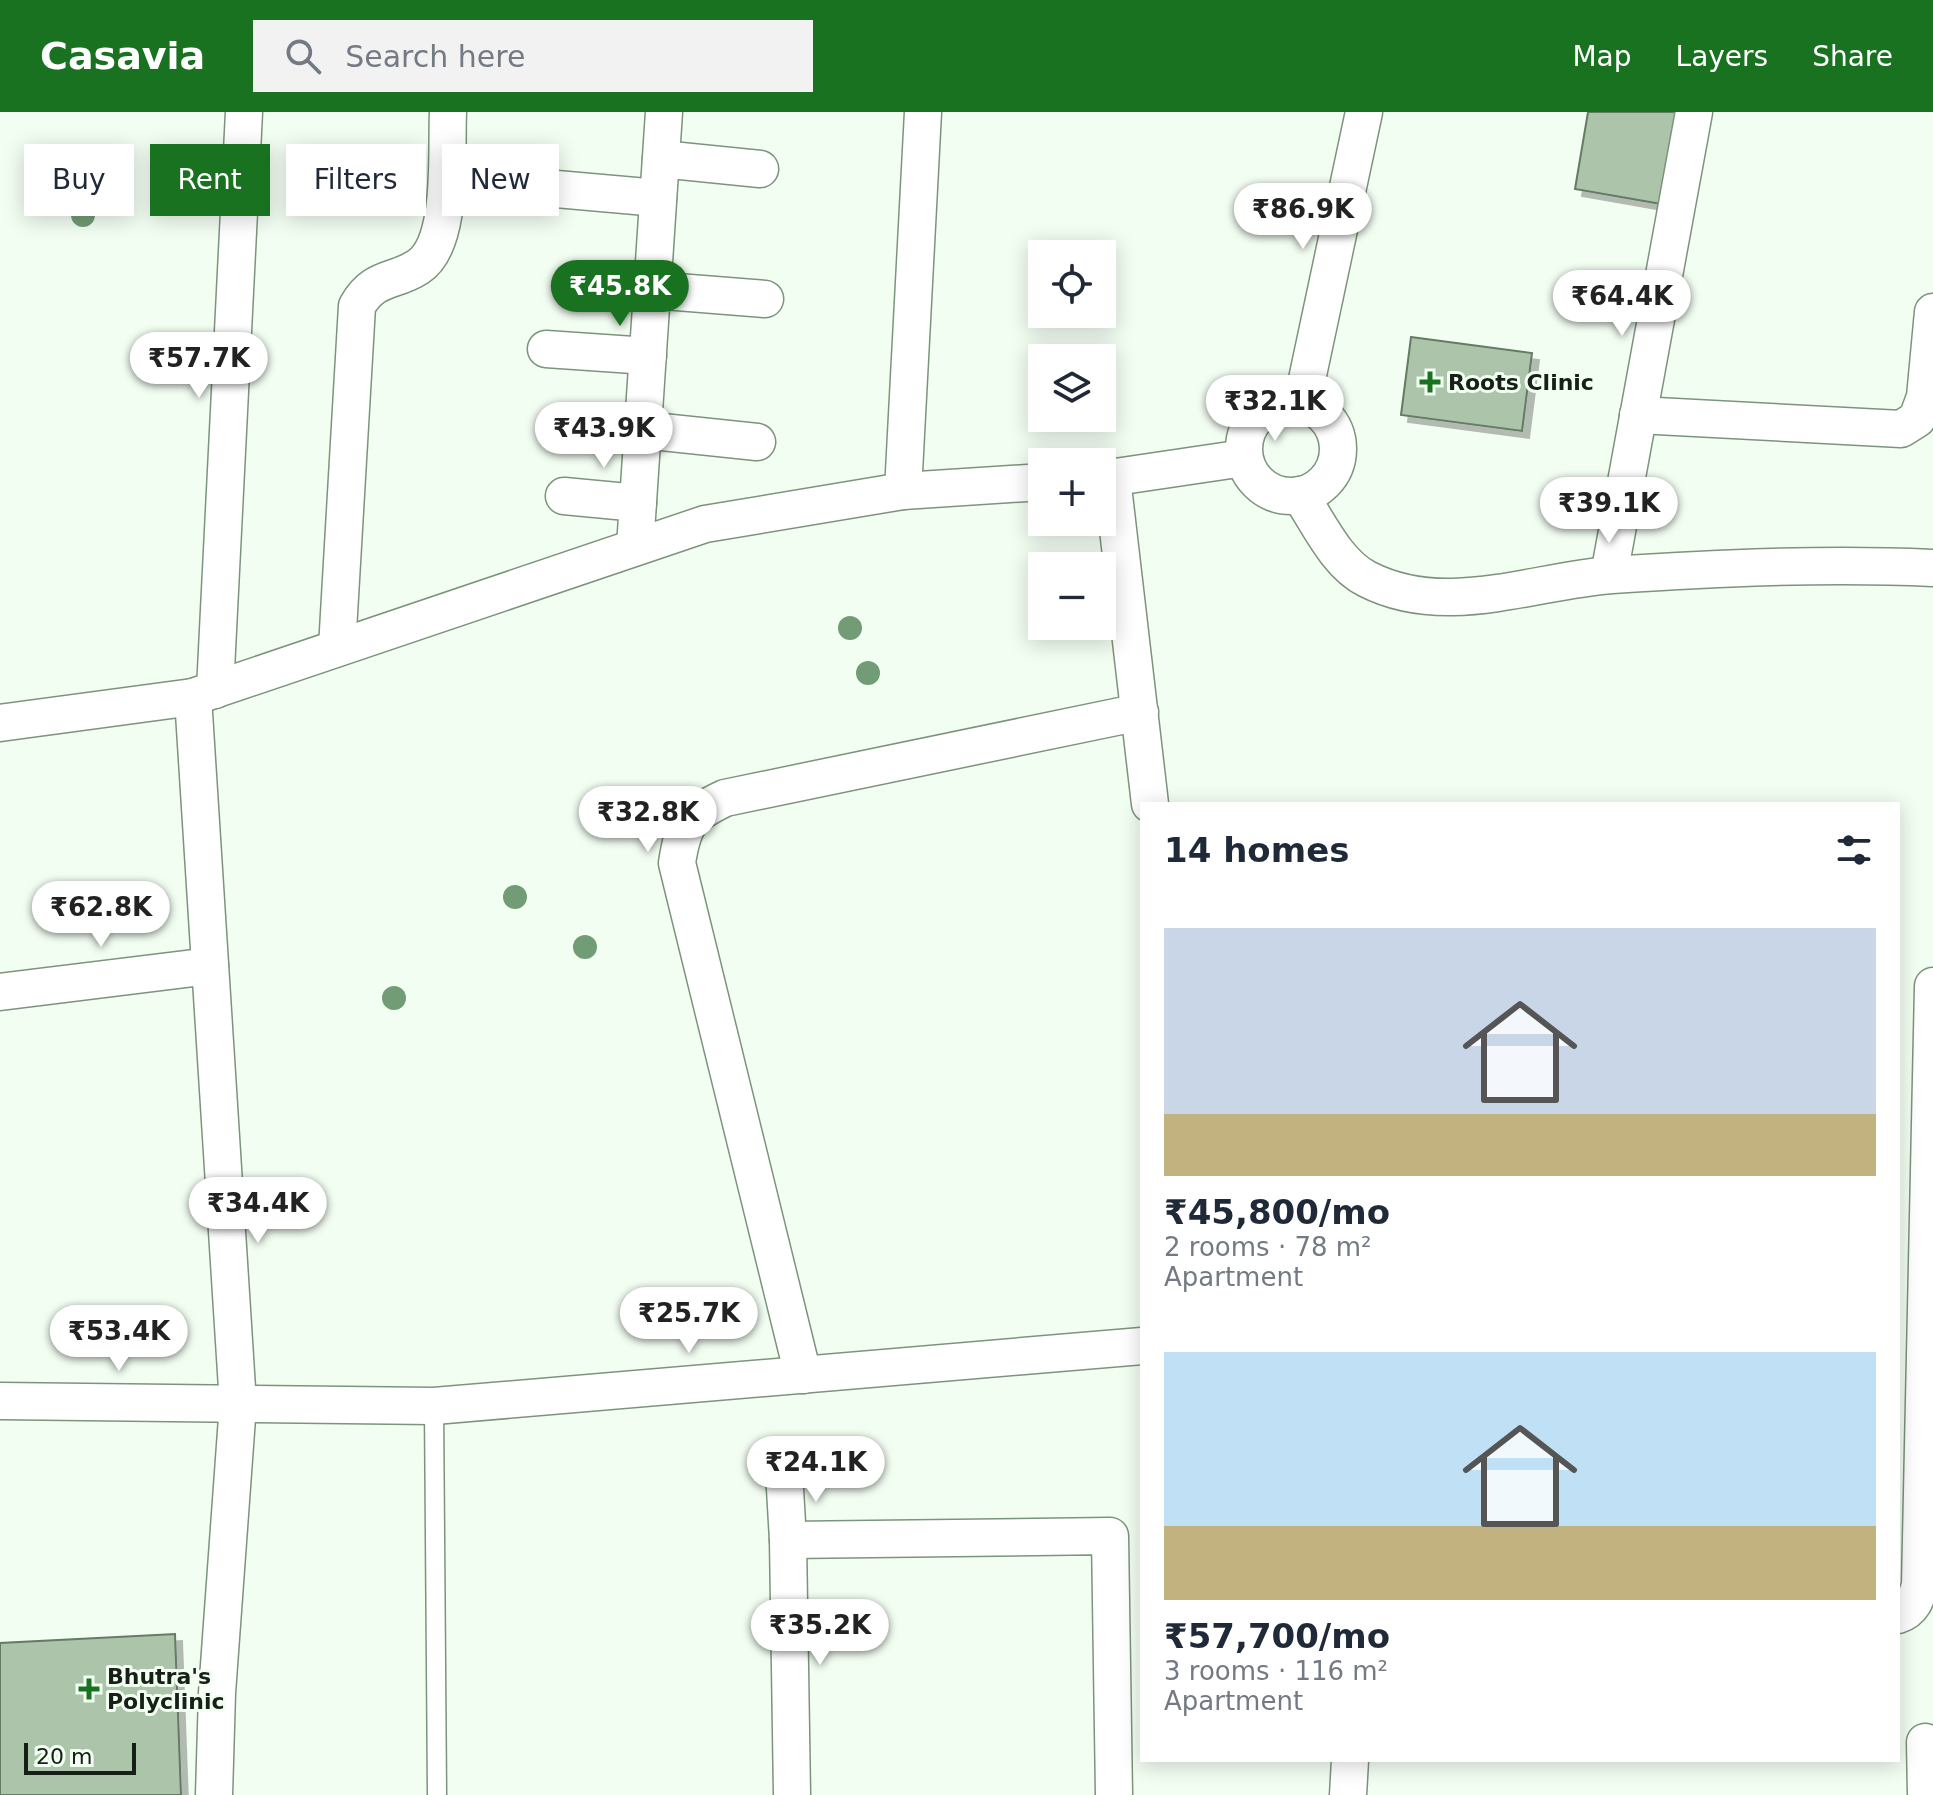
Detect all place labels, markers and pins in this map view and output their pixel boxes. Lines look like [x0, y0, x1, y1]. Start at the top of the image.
pin: ₹86.9K [1238, 183, 1368, 251]
pin: ₹45.8K [555, 260, 685, 328]
pin: ₹64.4K [1557, 270, 1687, 338]
pin: ₹57.7K [134, 332, 264, 400]
place label: Roots Clinic [1448, 370, 1594, 395]
marker: Roots Clinic [1419, 371, 1441, 393]
pin: ₹32.1K [1210, 375, 1340, 443]
pin: ₹43.9K [539, 402, 669, 470]
pin: ₹39.1K [1544, 477, 1674, 545]
pin: ₹32.8K [583, 786, 713, 854]
pin: ₹62.8K [36, 881, 166, 949]
pin: ₹34.4K [193, 1177, 323, 1245]
pin: ₹25.7K [624, 1287, 754, 1355]
pin: ₹53.4K [54, 1305, 184, 1373]
pin: ₹24.1K [751, 1436, 881, 1504]
pin: ₹35.2K [755, 1599, 885, 1667]
place label: Bhutra's Polyclinic [107, 1664, 225, 1714]
marker: Bhutra's Polyclinic [78, 1678, 100, 1700]

